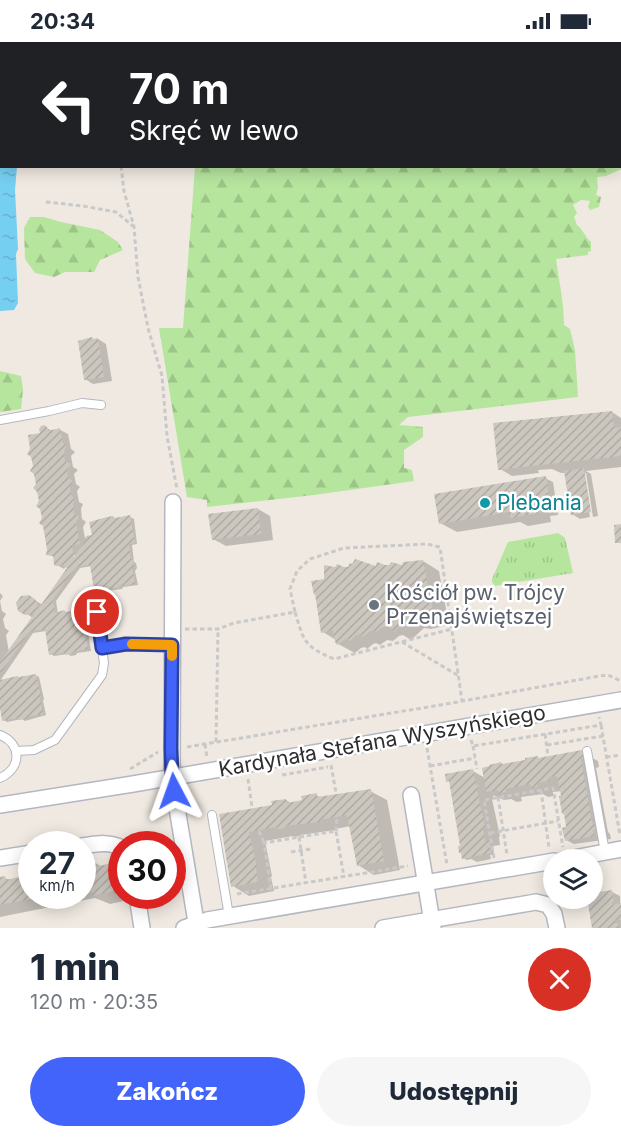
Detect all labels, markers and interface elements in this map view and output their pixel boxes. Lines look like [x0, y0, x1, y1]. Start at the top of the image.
text: 20:34 [30, 8, 95, 34]
text: 70 m [129, 63, 229, 114]
icon: left [30, 66, 108, 144]
text: Skręć w lewo [129, 114, 299, 147]
place label: Plebania [497, 490, 582, 515]
marker: Plebania [478, 496, 492, 510]
place label: Kościół pw. Trójcy Przenajświętszej [386, 580, 565, 629]
pin [71, 586, 122, 637]
icon: arrive [80, 595, 113, 628]
marker: Kościół pw. Trójcy Przenajświętszej [367, 598, 381, 612]
street label: Kardynała Stefana Wyszyńskiego [216, 699, 547, 782]
position arrow [142, 759, 206, 823]
speed limit sign: 30 [108, 831, 186, 909]
text: 27 [39, 845, 75, 881]
map controls [543, 849, 603, 909]
button: layers [543, 849, 603, 909]
text: km/h [39, 876, 75, 895]
text: 1 min [30, 945, 120, 989]
button: close [528, 948, 591, 1011]
text: 120 m · 20:35 [30, 990, 158, 1014]
button: Zakończ [30, 1057, 305, 1126]
button: Udostępnij [317, 1057, 591, 1126]

